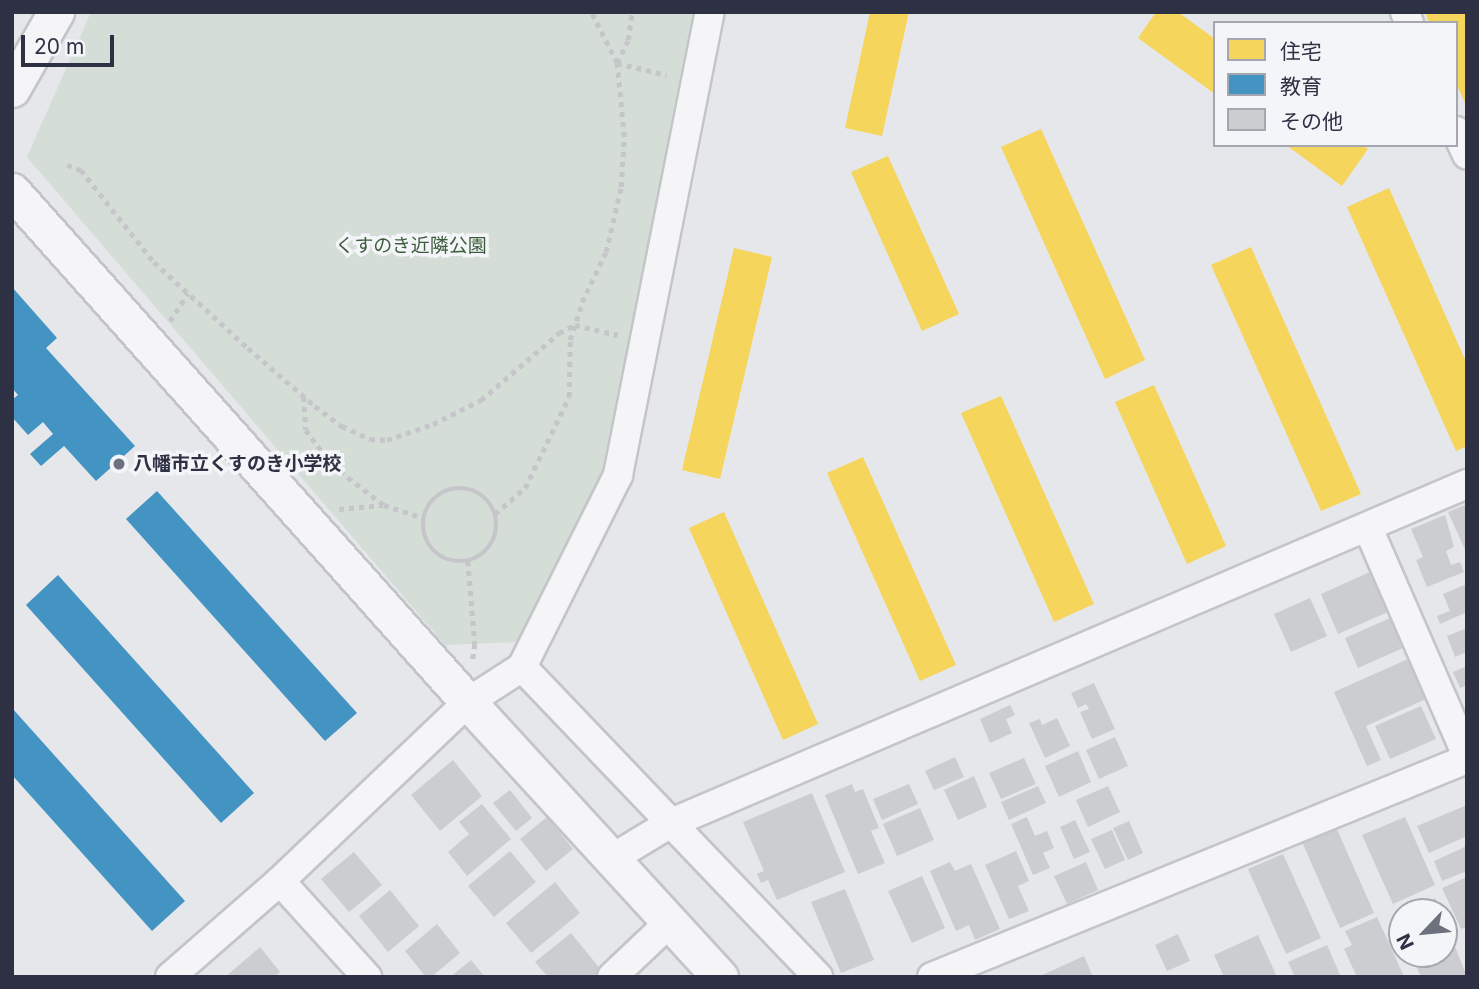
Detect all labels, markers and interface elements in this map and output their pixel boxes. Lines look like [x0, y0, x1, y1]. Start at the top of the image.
scale bar [24, 21, 117, 65]
legend [1213, 21, 1458, 147]
text: 20 m [34, 34, 84, 59]
text: 住宅 [1280, 39, 1322, 64]
text: 教育 [1280, 74, 1322, 99]
text: その他 [1280, 109, 1343, 134]
park label: くすのき近隣公園 [335, 235, 487, 257]
place label: 八幡市立くすのき小学校 [133, 453, 342, 475]
marker: 八幡市立くすのき小学校 [111, 456, 127, 472]
north arrow [1388, 898, 1458, 968]
text: N [1392, 930, 1419, 953]

